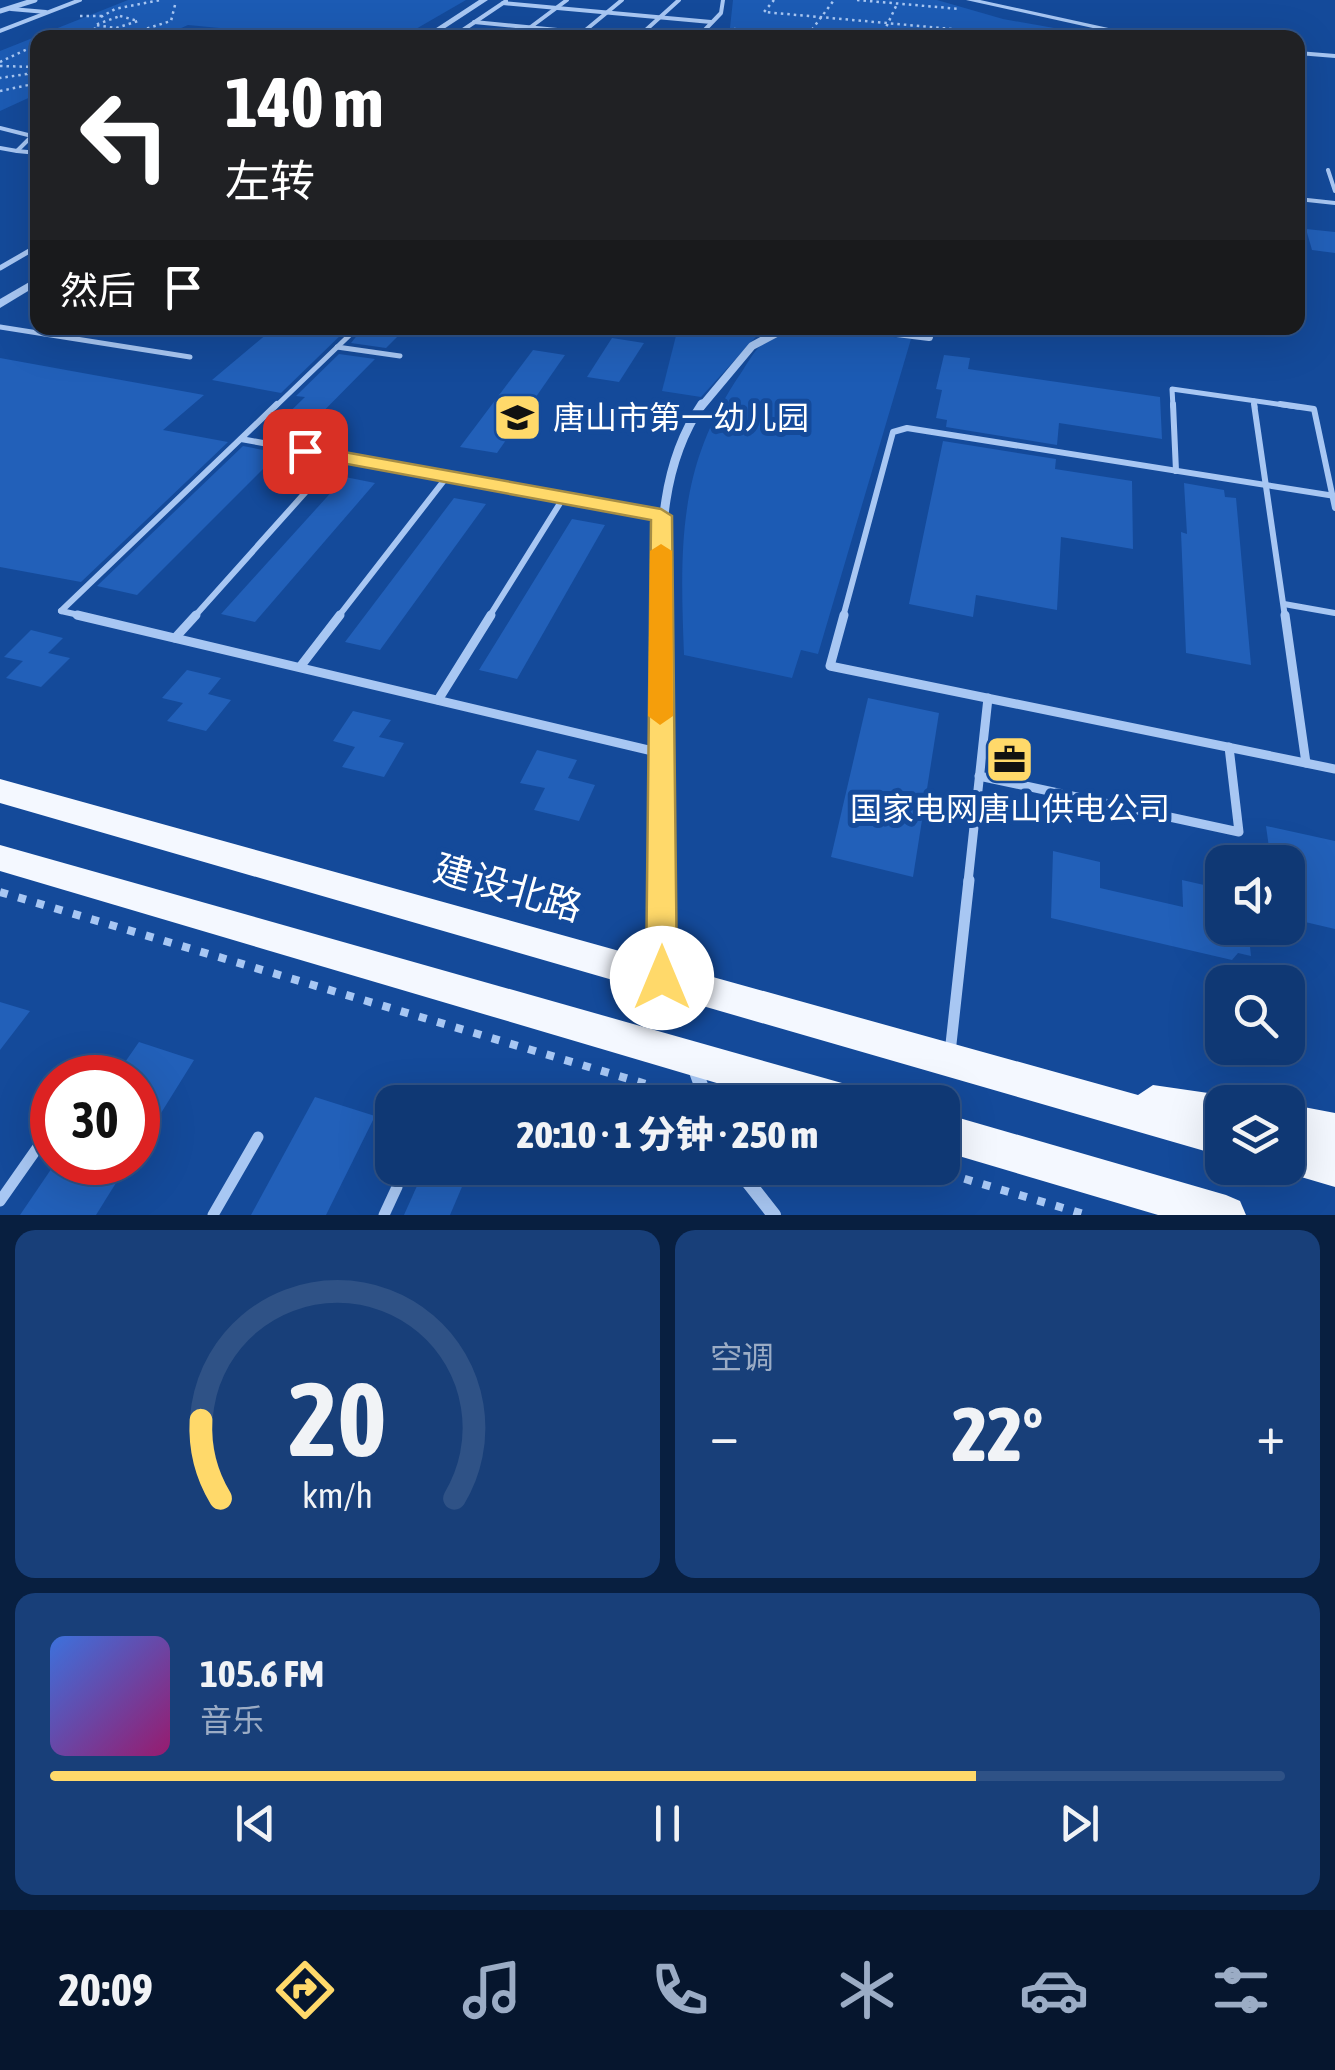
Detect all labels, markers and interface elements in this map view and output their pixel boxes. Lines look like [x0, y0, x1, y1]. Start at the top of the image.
text: 140 m [225, 62, 384, 142]
icon: left [60, 70, 190, 200]
text: 左转 [225, 155, 315, 207]
icon: arrive [156, 260, 211, 315]
text: 然后 [60, 269, 136, 312]
school or university icon: 唐山市第一幼儿园 [492, 392, 544, 444]
place label: 唐山市第一幼儿园 [553, 399, 809, 436]
pin [263, 409, 348, 494]
icon: arrive [278, 424, 333, 479]
office icon: 国家电网唐山供电公司 [984, 733, 1036, 785]
place label: 国家电网唐山供电公司 [850, 790, 1170, 827]
map controls [1205, 845, 1305, 1185]
button: sound [1205, 845, 1305, 945]
street label: 建设北路 [429, 846, 587, 929]
position arrow [610, 926, 714, 1030]
button: search [1205, 965, 1305, 1065]
speed limit sign: 30 [30, 1055, 160, 1185]
button: layers [1205, 1085, 1305, 1185]
text: 20:10 · 1 分钟 · 250 m [517, 1113, 818, 1156]
text: 空调 [710, 1339, 774, 1376]
text: 20 [289, 1359, 386, 1478]
text: 22° [952, 1391, 1043, 1477]
text: − [710, 1403, 739, 1466]
text: + [1256, 1403, 1285, 1466]
text: km/h [302, 1475, 373, 1516]
text: 105.6 FM [200, 1652, 324, 1695]
text: 音乐 [200, 1702, 264, 1739]
icon: previous [228, 1796, 283, 1851]
icon: pause [640, 1796, 695, 1851]
icon: next [1052, 1796, 1107, 1851]
icon: directions [270, 1955, 340, 2025]
icon: music [457, 1955, 527, 2025]
icon: phone [645, 1955, 715, 2025]
icon: climate [832, 1955, 902, 2025]
icon: car [1019, 1955, 1089, 2025]
icon: filters [1206, 1955, 1276, 2025]
text: 20:09 [59, 1964, 153, 2016]

